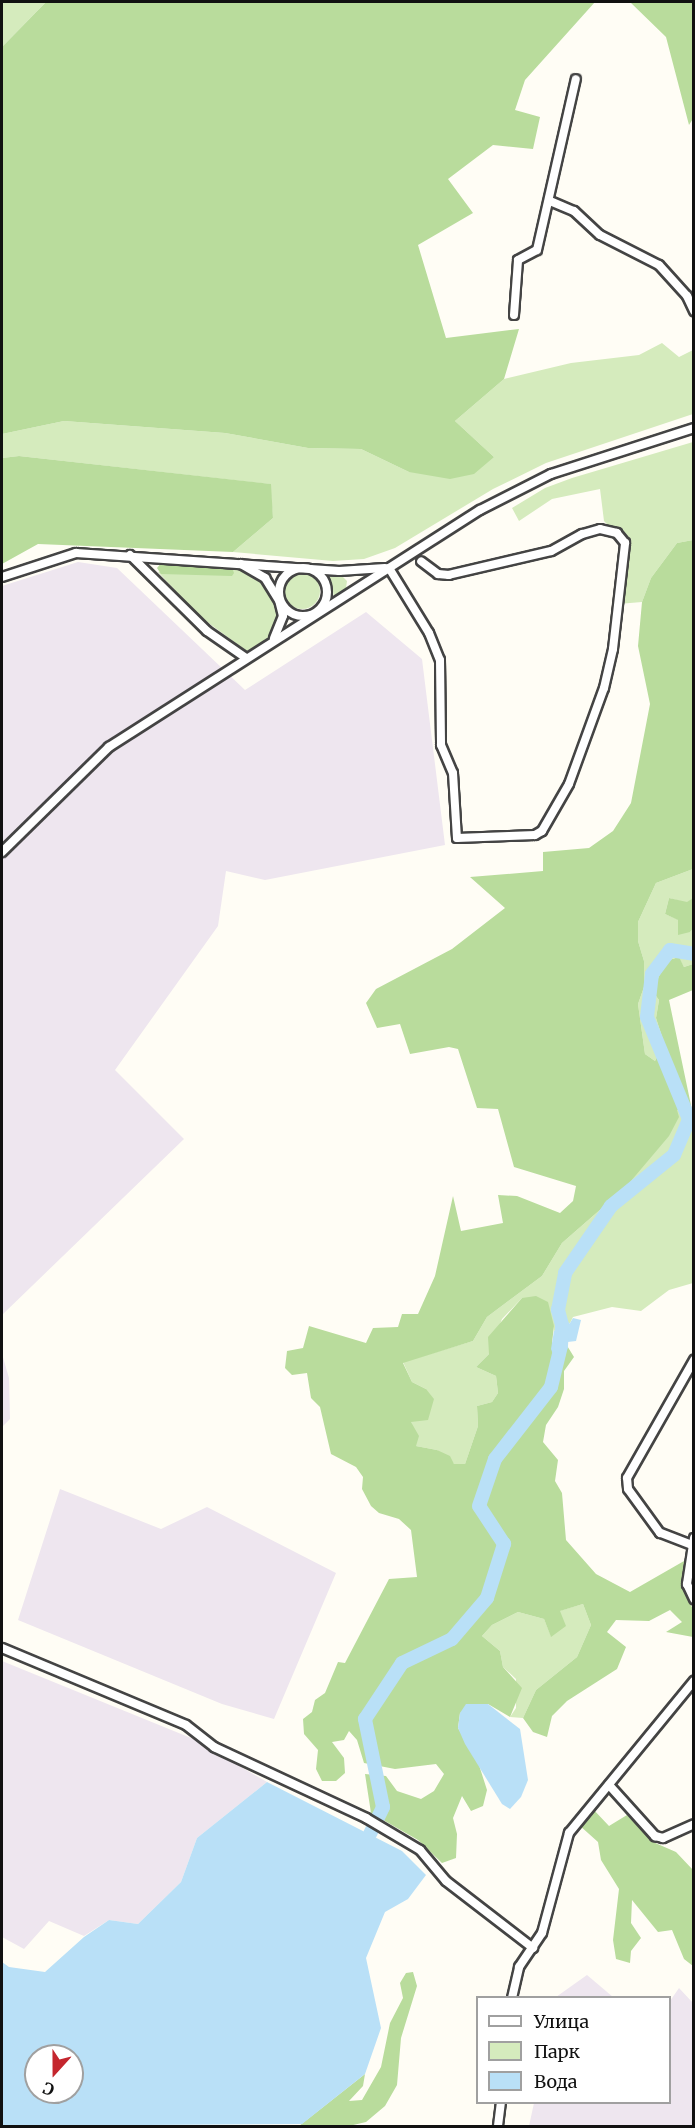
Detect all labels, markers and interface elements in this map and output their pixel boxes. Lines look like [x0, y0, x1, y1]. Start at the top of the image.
legend [476, 1996, 671, 2104]
text: Улица [534, 2010, 589, 2033]
text: Парк [534, 2040, 580, 2063]
north arrow [24, 2044, 84, 2104]
text: Вода [534, 2070, 578, 2093]
text: С [40, 2078, 57, 2100]

